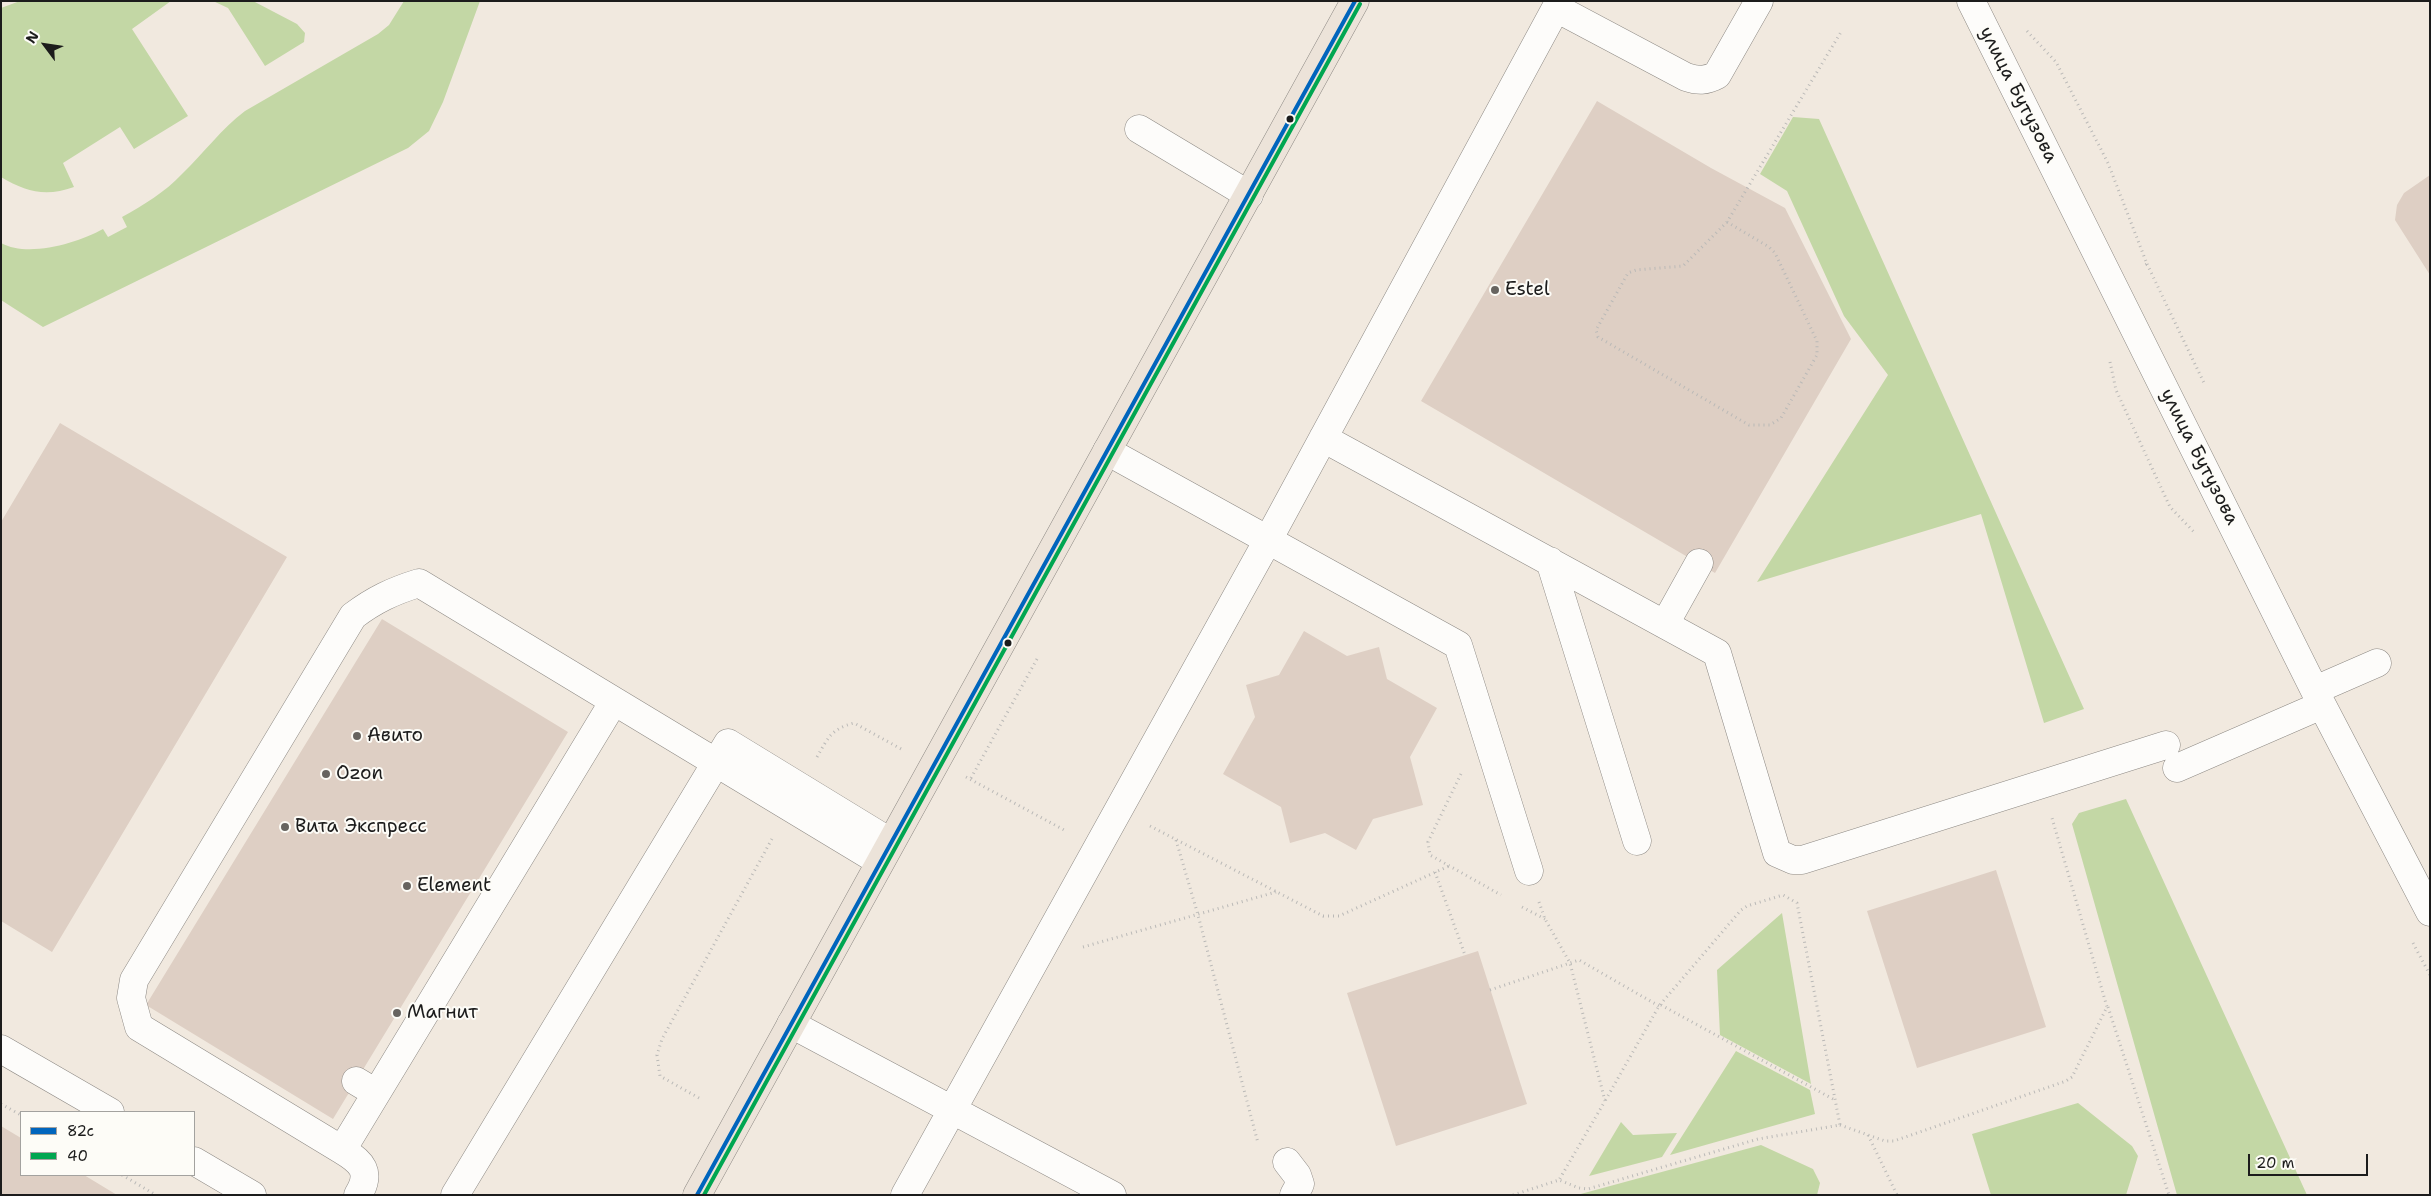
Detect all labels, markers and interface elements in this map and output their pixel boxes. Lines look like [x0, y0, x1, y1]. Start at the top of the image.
north arrow [20, 20, 70, 70]
street label: улица Бутузова [1974, 23, 2062, 167]
text: N [22, 28, 43, 47]
unlabelled marker [1285, 114, 1295, 124]
place label: Estel [1505, 279, 1550, 301]
marker: Estel [1489, 284, 1501, 296]
street label: улица Бутузова [2155, 385, 2243, 529]
unlabelled marker [1003, 638, 1013, 648]
place label: Авито [367, 725, 423, 747]
marker: Авито [351, 730, 363, 742]
place label: Ozon [336, 763, 383, 785]
marker: Ozon [320, 768, 332, 780]
place label: Вита Экспресс [295, 816, 427, 838]
marker: Вита Экспресс [279, 821, 291, 833]
place label: Element [417, 875, 491, 897]
marker: Element [401, 880, 413, 892]
place label: Магнит [407, 1002, 478, 1024]
marker: Магнит [391, 1007, 403, 1019]
legend [20, 1111, 195, 1176]
text: 82с [67, 1121, 94, 1141]
scale bar [2251, 1144, 2371, 1176]
text: 40 [67, 1146, 88, 1166]
text: 20 m [2256, 1153, 2295, 1173]

